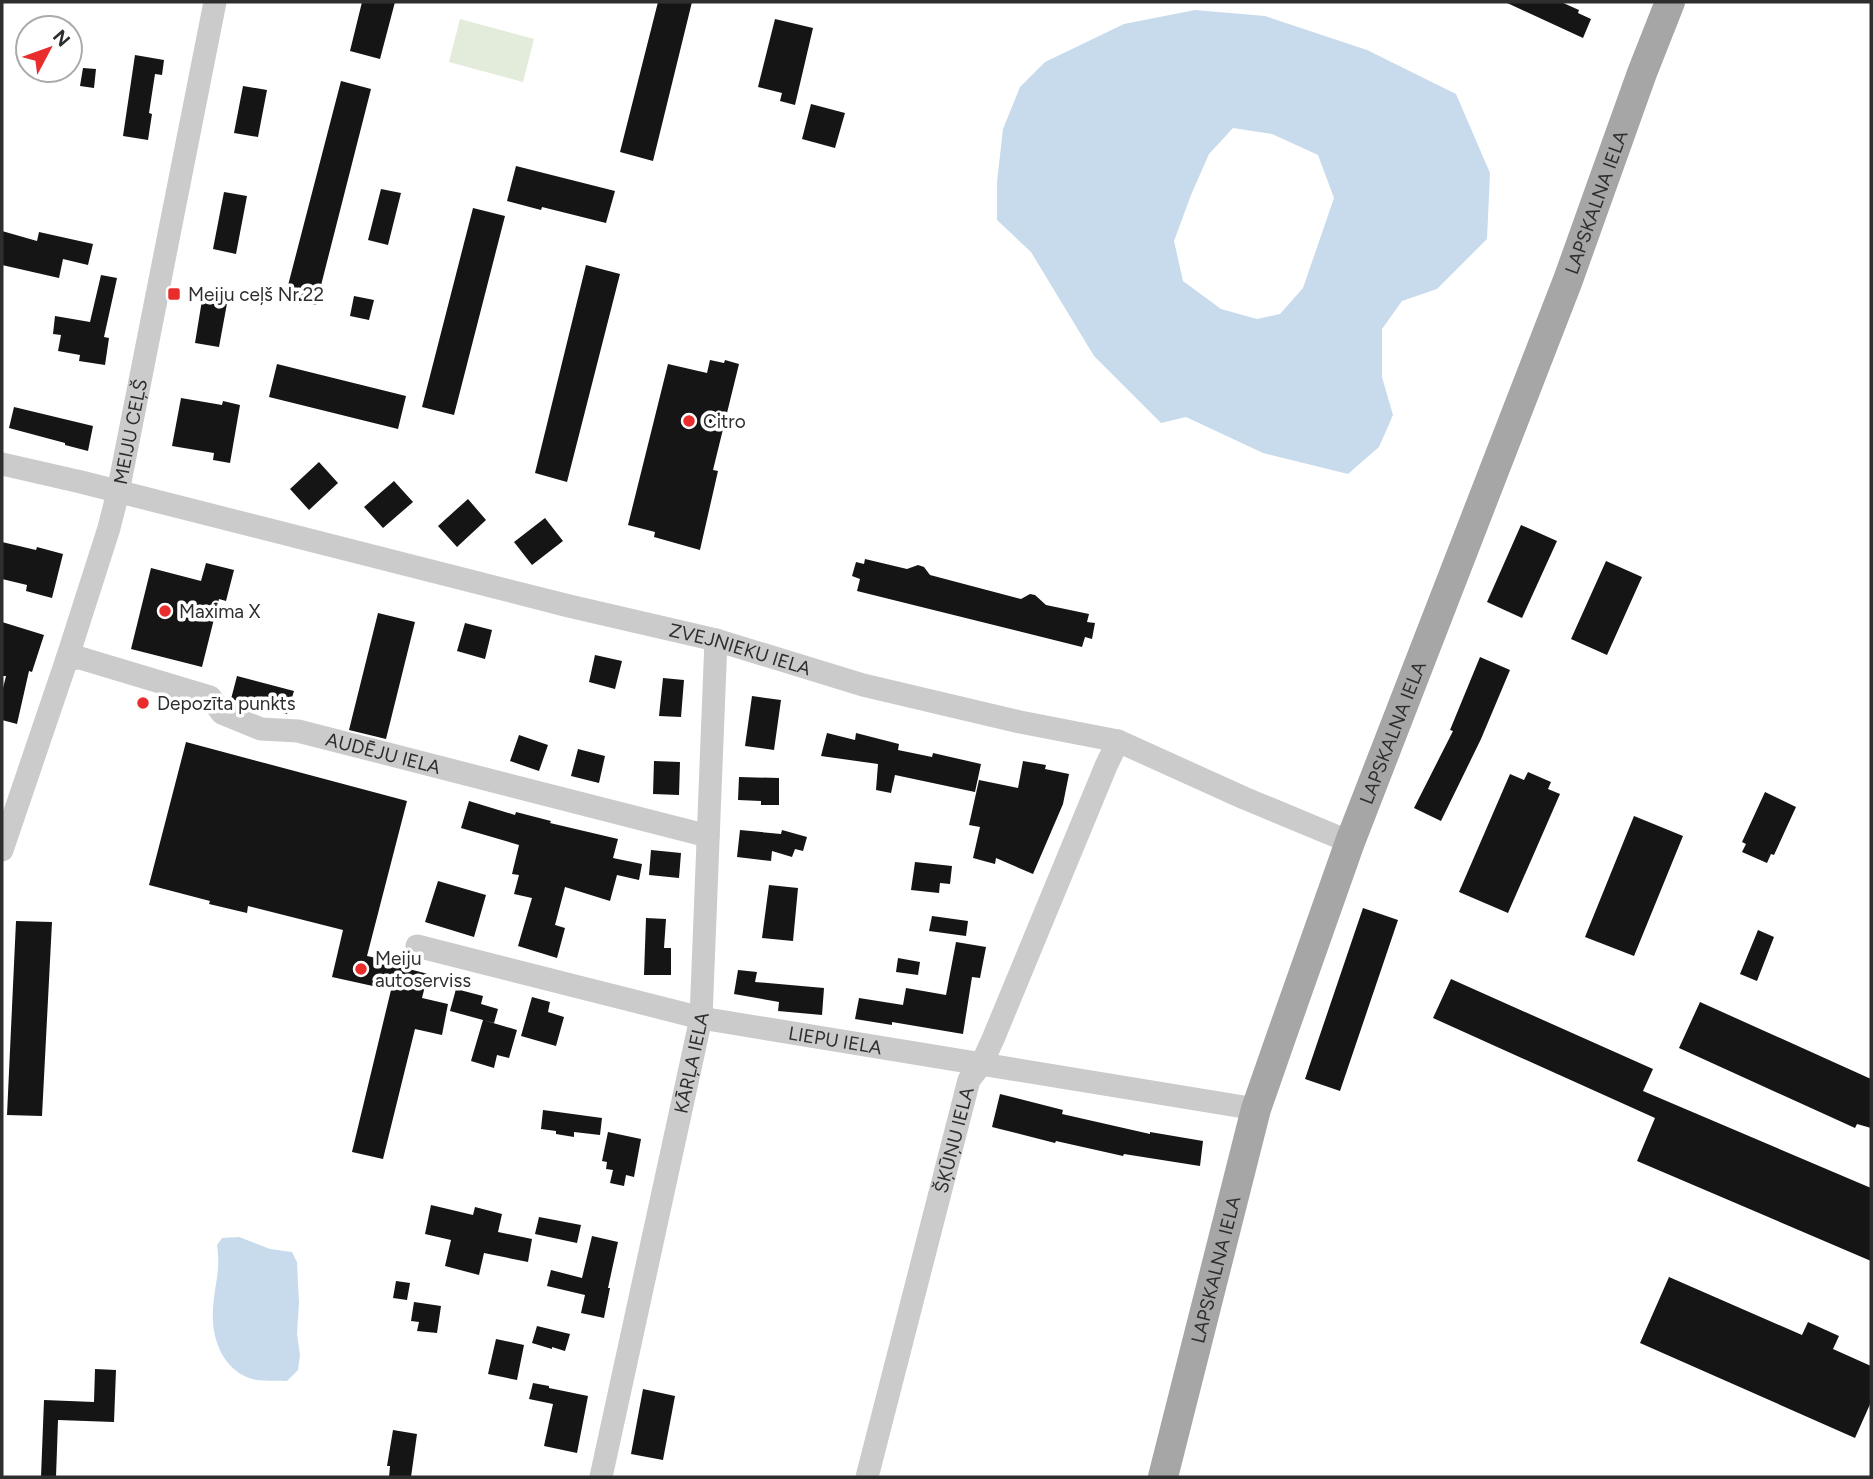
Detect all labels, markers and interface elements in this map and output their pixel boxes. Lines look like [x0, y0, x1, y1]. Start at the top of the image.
north arrow [14, 14, 84, 84]
text: N [48, 25, 75, 51]
street label: LAPSKALNA IELA [1560, 127, 1633, 278]
place label: Meiju ceļš Nr.22 [188, 283, 324, 306]
marker: Meiju ceļš Nr.22 [166, 286, 182, 302]
street label: MEIJU CEĻŠ [109, 377, 152, 486]
place label: Citro [703, 410, 746, 433]
marker: Citro [681, 413, 697, 429]
place label: Maxima X [179, 600, 261, 623]
marker: Maxima X [157, 603, 173, 619]
street label: ZVEJNIEKU IELA [667, 619, 814, 680]
street label: LAPSKALNA IELA [1355, 658, 1431, 807]
place label: Depozīta punkts [157, 692, 296, 715]
marker: Depozīta punkts [135, 695, 151, 711]
street label: AUDĒJU IELA [323, 728, 443, 779]
place label: Meiju autoserviss [375, 947, 471, 992]
marker: Meiju autoserviss [353, 961, 369, 977]
street label: KĀRĻA IELA [670, 1010, 714, 1116]
street label: LIEPU IELA [787, 1021, 884, 1060]
street label: ŠĶŪŅU IELA [929, 1084, 979, 1196]
street label: LAPSKALNA IELA [1186, 1193, 1246, 1346]

